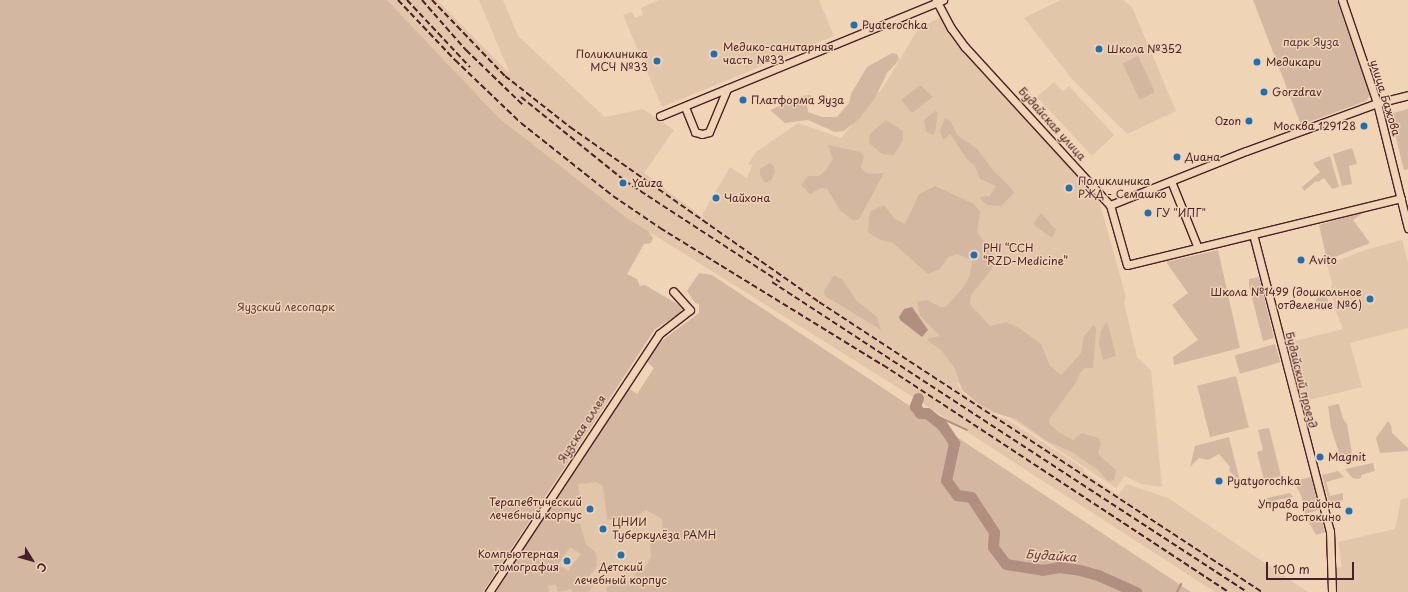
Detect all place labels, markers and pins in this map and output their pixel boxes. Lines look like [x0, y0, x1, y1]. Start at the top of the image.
place label: Pyaterochka [862, 18, 928, 32]
marker: Pyaterochka [849, 20, 859, 30]
place label: Медико-санитарная часть №33 [723, 41, 834, 67]
place label: Школа №352 [1107, 42, 1183, 56]
marker: Школа №352 [1094, 44, 1104, 54]
place label: Поликлиника МСЧ №33 [576, 48, 648, 74]
marker: Медико-санитарная часть №33 [708, 48, 720, 60]
marker: Поликлиника МСЧ №33 [651, 55, 663, 67]
place label: Медикари [1266, 55, 1321, 69]
marker: Медикари [1251, 56, 1263, 68]
place label: Gorzdrav [1272, 85, 1322, 99]
marker: Gorzdrav [1259, 87, 1269, 97]
place label: Платформа Яуза [751, 93, 845, 107]
marker: Платформа Яуза [738, 95, 748, 105]
place label: Ozon [1215, 114, 1241, 128]
marker: Ozon [1244, 116, 1254, 126]
place label: Москва 129128 [1273, 119, 1356, 133]
marker: Москва 129128 [1359, 121, 1369, 131]
place label: Диана [1185, 150, 1220, 164]
marker: Диана [1172, 152, 1182, 162]
place label: Поликлиника РЖД - Семашко [1078, 175, 1167, 201]
place label: Yauza [632, 176, 663, 190]
marker: Yauza [617, 177, 629, 189]
marker: Поликлиника РЖД - Семашко [1063, 182, 1075, 194]
place label: Чайхона [724, 191, 770, 205]
marker: Чайхона [711, 193, 721, 203]
place label: ГУ "ИПГ" [1156, 206, 1206, 220]
marker: ГУ "ИПГ" [1143, 208, 1153, 218]
place label: PHI “CCH “RZD-Medicine” [983, 242, 1068, 268]
marker: PHI “CCH “RZD-Medicine” [968, 249, 980, 261]
place label: Avito [1309, 253, 1337, 267]
marker: Avito [1296, 255, 1306, 265]
place label: Школа №1499 (дошкольное отделение №6) [1210, 286, 1362, 312]
marker: Школа №1499 (дошкольное отделение №6) [1365, 294, 1375, 304]
place label: Magnit [1328, 450, 1366, 464]
marker: Magnit [1315, 452, 1325, 462]
place label: Pyatyorochka [1227, 474, 1301, 488]
marker: Pyatyorochka [1214, 476, 1224, 486]
place label: Терапевтический лечебный корпус [489, 496, 582, 522]
place label: Управа района Ростокино [1257, 498, 1341, 524]
marker: Терапевтический лечебный корпус [585, 504, 595, 514]
marker: Управа района Ростокино [1344, 506, 1354, 516]
place label: ЦНИИ Туберкулёза РАМН [612, 516, 717, 542]
marker: ЦНИИ Туберкулёза РАМН [597, 523, 609, 535]
place label: Компьютерная томография [478, 548, 559, 574]
marker: Детский лечебный корпус [616, 550, 626, 560]
marker: Компьютерная томография [562, 556, 572, 566]
place label: Детский лечебный корпус [575, 561, 667, 587]

